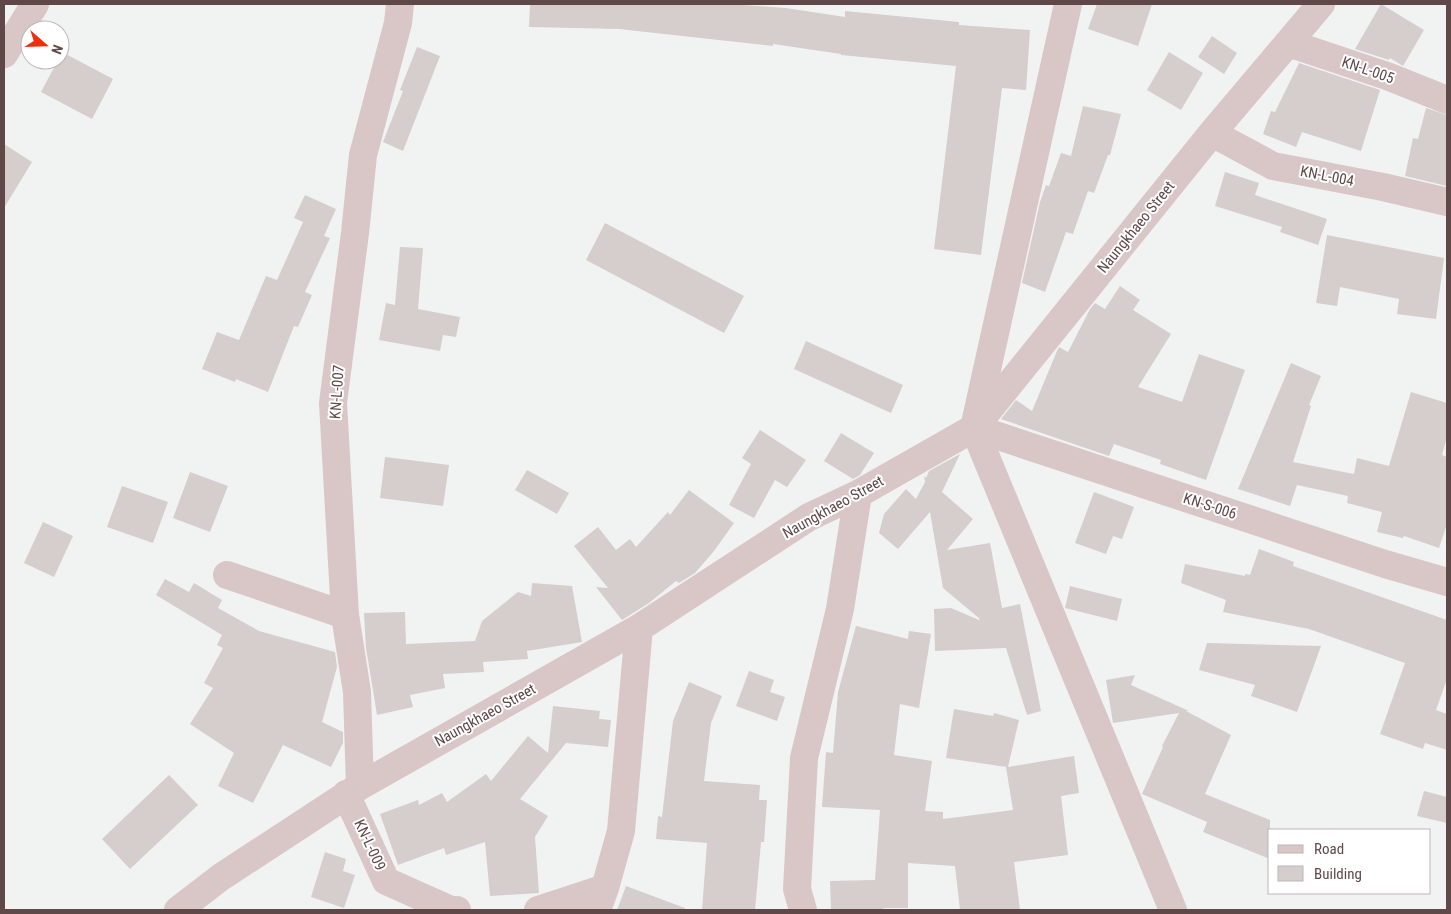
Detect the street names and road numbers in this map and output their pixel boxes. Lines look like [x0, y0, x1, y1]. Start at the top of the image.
street label: KN-L-005 [1339, 53, 1397, 87]
street label: KN-L-004 [1299, 162, 1355, 190]
street label: Naungkhaeo Street [1094, 178, 1178, 276]
street label: KN-L-007 [326, 364, 348, 420]
street label: Naungkhaeo Street [779, 472, 887, 542]
street label: KN-S-006 [1181, 489, 1239, 523]
street label: Naungkhaeo Street [431, 680, 539, 750]
street label: KN-L-009 [350, 817, 390, 873]

